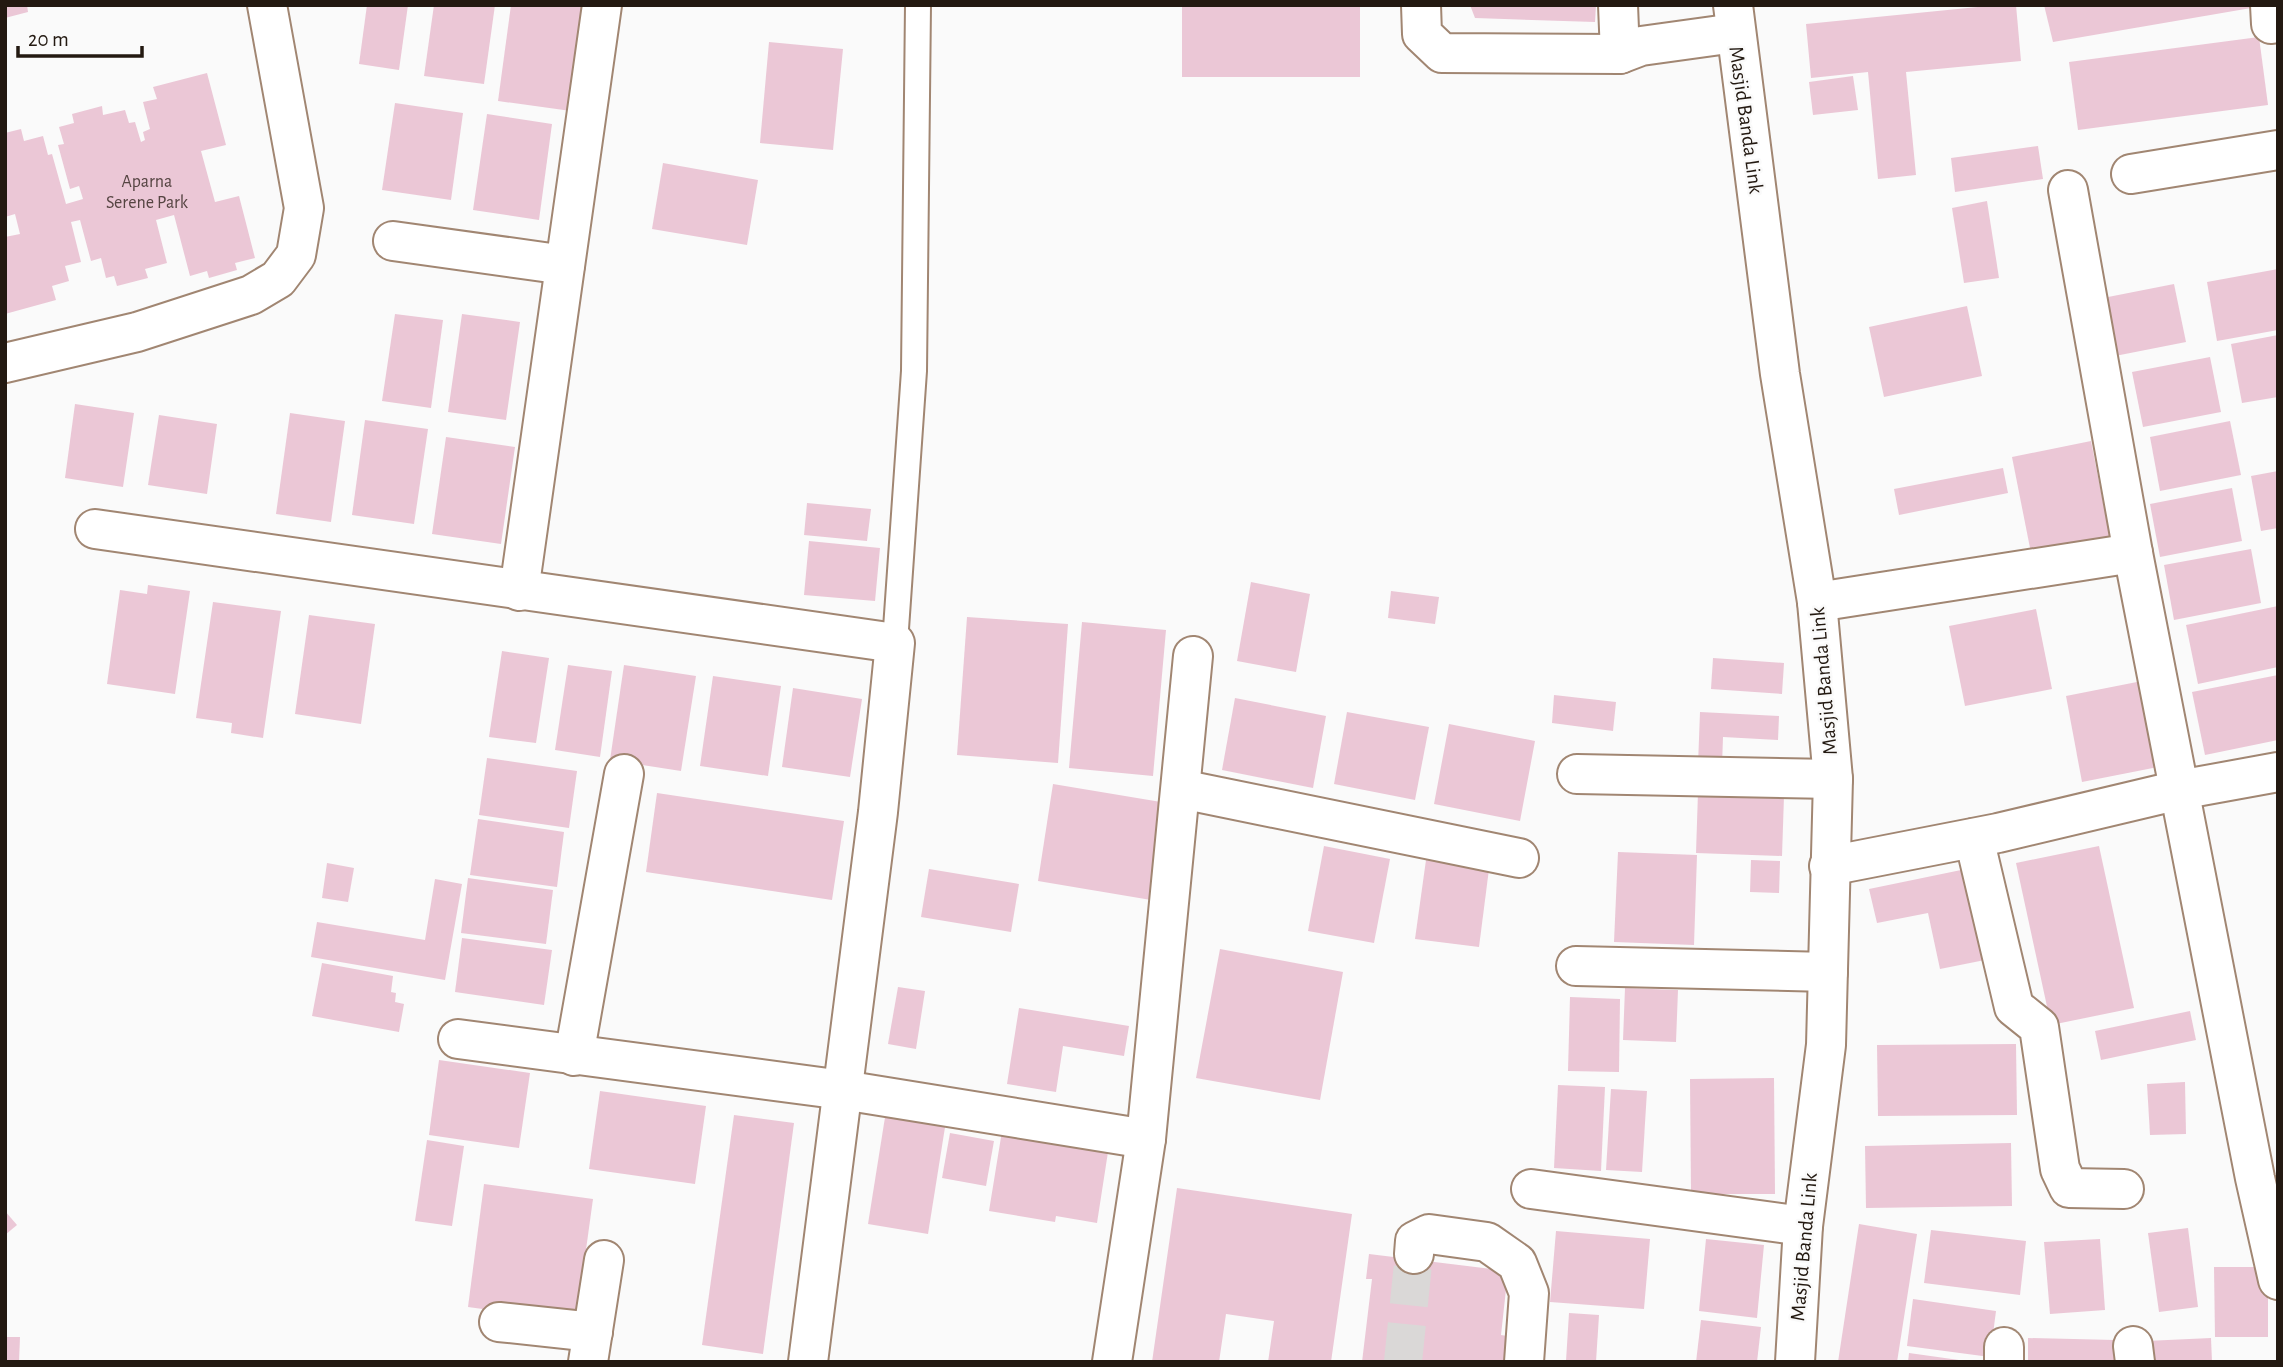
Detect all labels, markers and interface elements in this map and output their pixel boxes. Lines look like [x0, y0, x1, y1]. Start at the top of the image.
scale bar [18, 14, 142, 58]
text: 20 m [28, 29, 69, 50]
street label: Masjid Banda Link [1725, 45, 1767, 196]
house number: Aparna Serene Park [106, 173, 189, 212]
street label: Masjid Banda Link [1807, 606, 1841, 756]
street label: Masjid Banda Link [1787, 1172, 1821, 1322]

